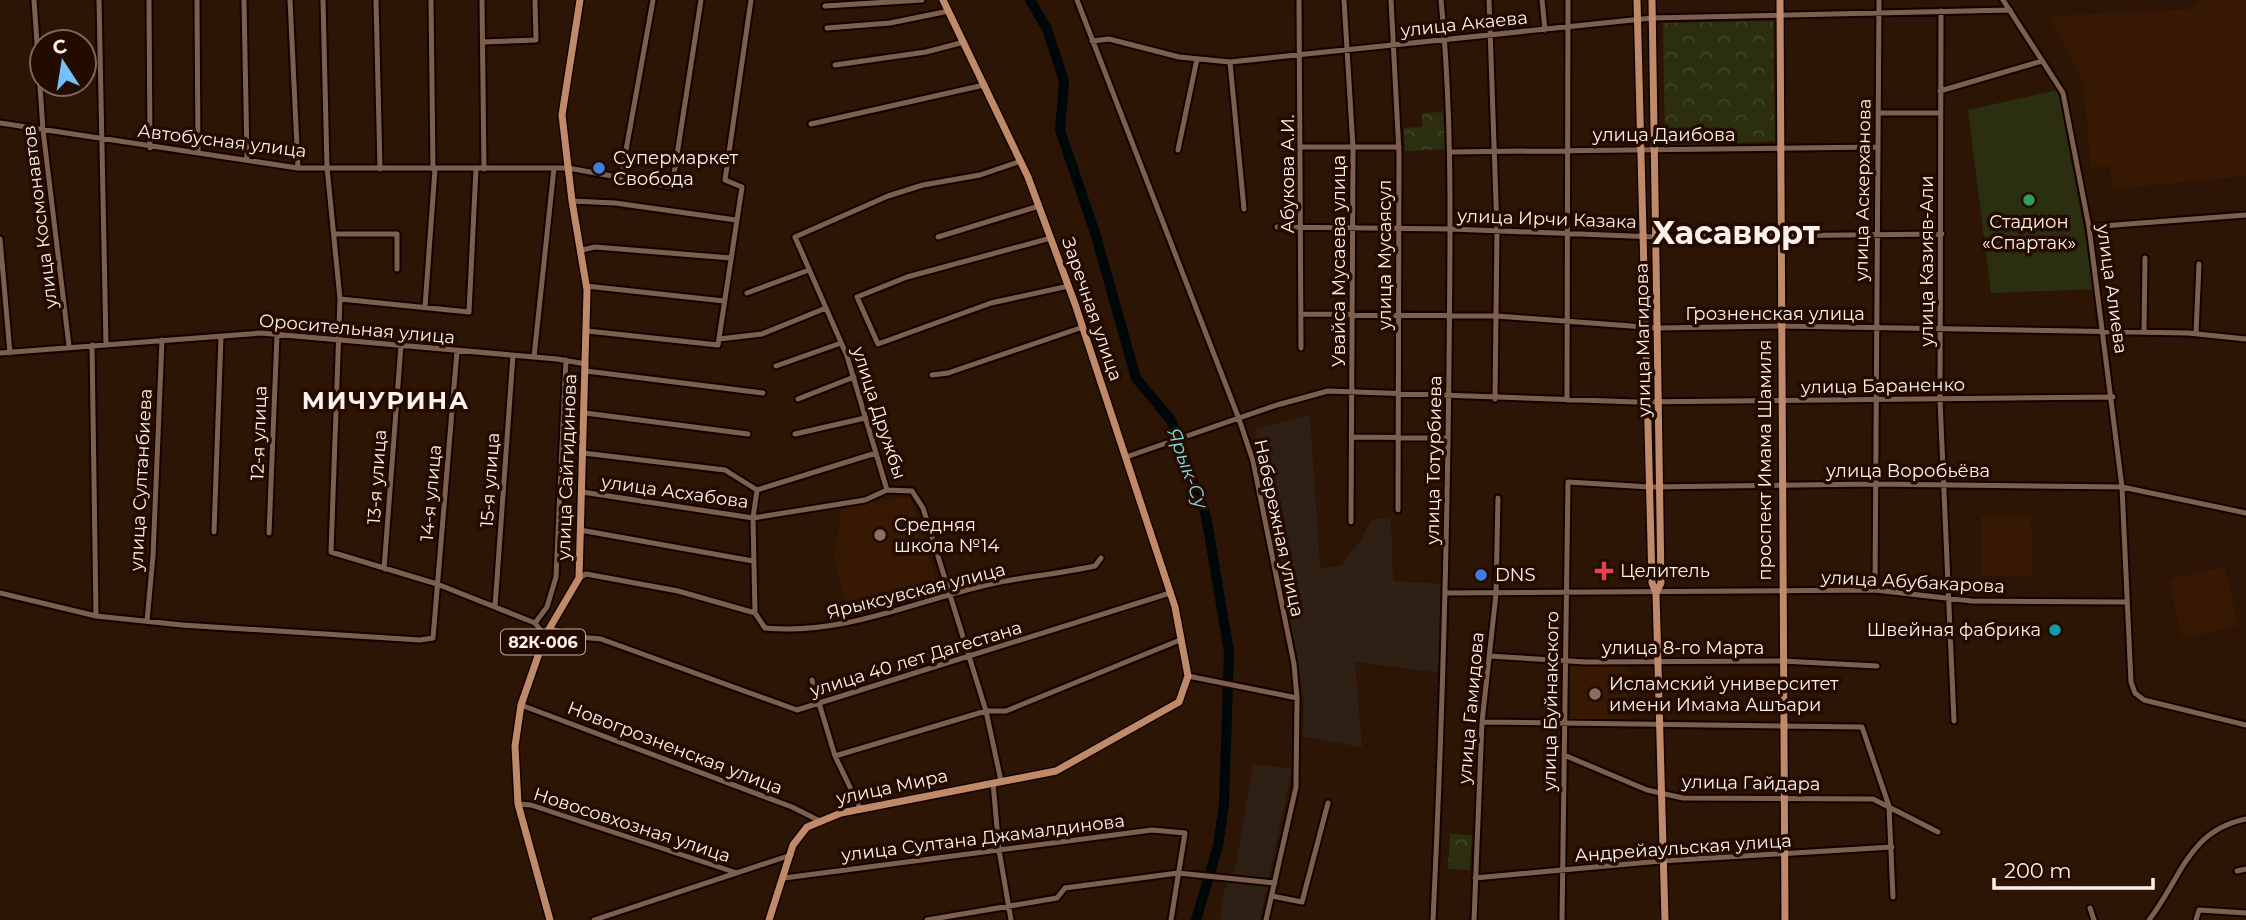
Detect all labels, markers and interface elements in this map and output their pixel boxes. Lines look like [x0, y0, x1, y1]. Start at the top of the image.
street label: улица Акаева [1398, 6, 1529, 42]
north arrow [28, 28, 98, 98]
text: С [50, 34, 69, 60]
street label: улица Аскерханова [1850, 99, 1876, 282]
street label: Абукова А.И. [1277, 114, 1299, 234]
street label: Автобусная улица [136, 120, 308, 162]
street label: улица Космонавтов [18, 124, 62, 311]
street label: улица Даибова [1592, 124, 1735, 146]
place label: Супермаркет Свобода [613, 147, 738, 190]
street label: Увайса Мусаева улица [1328, 155, 1350, 367]
marker: Супермаркет Свобода [591, 160, 607, 176]
street label: улица Казияв-Али [1916, 175, 1938, 348]
street label: улица Мусаясул [1374, 180, 1396, 331]
marker: Стадион «Спартак» [2021, 192, 2037, 208]
street label: улица Ирчи Казака [1456, 205, 1637, 233]
place label: Стадион «Спартак» [1982, 211, 2076, 254]
district label: Хасавюрт [1652, 213, 1820, 252]
street label: улица Алиева [2092, 222, 2132, 355]
street label: Заречная улица [1057, 234, 1127, 384]
street label: улица Магидова [1631, 263, 1655, 418]
street label: Грозненская улица [1685, 303, 1865, 325]
street label: Оросительная улица [258, 309, 456, 349]
street label: проспект Имама Шамиля [1754, 340, 1776, 580]
street label: улица Дружбы [847, 343, 911, 482]
street label: улица Сайгидинова [553, 373, 581, 562]
street label: улица Бараненко [1800, 374, 1965, 398]
street label: улица Тотурбиева [1422, 375, 1446, 546]
street label: 12-я улица [246, 385, 272, 481]
district label: МИЧУРИНА [302, 386, 470, 415]
street label: улица Султанбиева [125, 388, 157, 573]
water label: Ярык-Су [1162, 425, 1213, 513]
street label: 13-я улица [363, 429, 391, 525]
street label: 15-я улица [476, 432, 504, 528]
street label: Набережная улица [1249, 437, 1309, 619]
street label: 14-я улица [416, 444, 446, 542]
street label: улица Воробьёва [1825, 460, 1990, 482]
street label: улица Асхабова [599, 471, 750, 513]
place label: Средняя школа №14 [894, 514, 999, 557]
marker: Средняя школа №14 [872, 527, 888, 543]
street label: Ярыксувская улица [824, 558, 1008, 624]
place label: Целитель [1620, 560, 1710, 582]
marker: Целитель [1594, 561, 1614, 581]
place label: DNS [1495, 564, 1536, 586]
street label: улица Абубакарова [1820, 566, 2005, 598]
marker: DNS [1473, 567, 1489, 583]
street label: улица Буйнакского [1538, 611, 1564, 792]
street label: улица 40 лет Дагестана [806, 616, 1025, 702]
place label: Швейная фабрика [1867, 619, 2041, 641]
marker: Швейная фабрика [2047, 622, 2063, 638]
road number: 82К-006 [501, 629, 585, 654]
street label: улица Гамидова [1453, 631, 1489, 786]
street label: улица 8-го Марта [1601, 637, 1764, 659]
place label: Исламский университет имени Имама Ашъари [1609, 673, 1839, 716]
marker: Исламский университет имени Имама Ашъари [1587, 686, 1603, 702]
street label: Новогрозненская улица [564, 697, 786, 799]
street label: улица Мира [833, 764, 950, 810]
street label: улица Гайдара [1681, 771, 1820, 795]
street label: Новосовхозная улица [531, 783, 733, 867]
street label: улица Султана Джамалдинова [839, 810, 1126, 866]
street label: Андрейаульская улица [1574, 829, 1792, 867]
scale bar [1994, 846, 2153, 890]
text: 200 m [2004, 858, 2071, 883]

